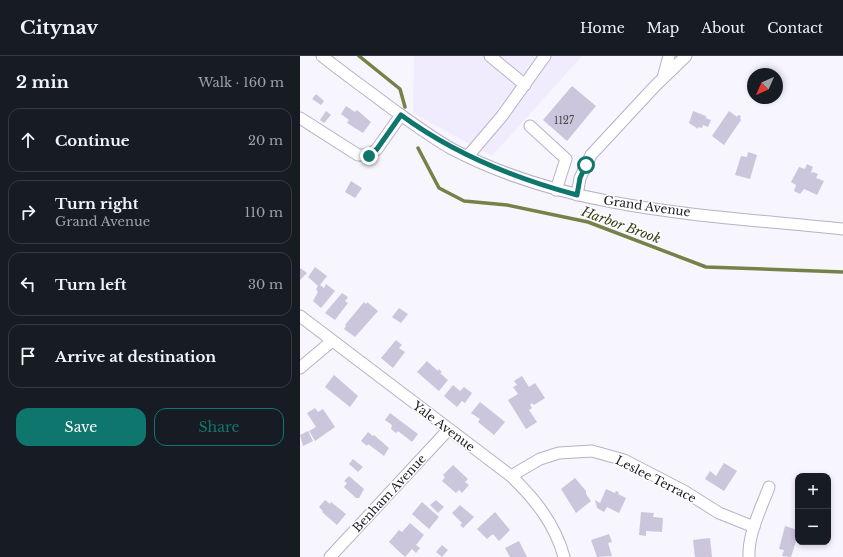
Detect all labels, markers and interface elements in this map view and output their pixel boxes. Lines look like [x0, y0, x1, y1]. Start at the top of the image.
text: Citynav [20, 16, 98, 39]
text: Home [580, 19, 625, 37]
text: Map [647, 19, 679, 37]
text: About [701, 19, 745, 37]
text: Contact [767, 19, 823, 37]
north arrow [747, 68, 783, 104]
text: 2 min [16, 72, 69, 93]
text: Walk · 160 m [198, 74, 284, 91]
house number: 1127 [554, 114, 575, 127]
icon: ahead [17, 129, 39, 151]
text: Continue [55, 131, 130, 150]
text: 20 m [248, 132, 283, 149]
route end [360, 147, 378, 165]
route start [577, 156, 595, 174]
street label: Grand Avenue [602, 192, 692, 220]
text: Turn right [55, 194, 138, 213]
icon: right [17, 201, 39, 223]
water label: Harbor Brook [578, 202, 663, 247]
text: 110 m [244, 204, 283, 221]
text: Grand Avenue [55, 213, 150, 230]
icon: left [17, 273, 39, 295]
text: Turn left [55, 275, 126, 294]
text: 30 m [248, 276, 283, 293]
icon: arrive [17, 345, 39, 367]
text: Arrive at destination [55, 347, 216, 366]
street label: Yale Avenue [409, 397, 478, 454]
button: Save [16, 408, 146, 446]
button: Share [154, 408, 284, 446]
street label: Benham Avenue [349, 451, 429, 535]
street label: Leslee Terrace [613, 452, 699, 506]
map controls [795, 473, 831, 545]
button: + [795, 473, 831, 509]
button: − [795, 509, 831, 545]

